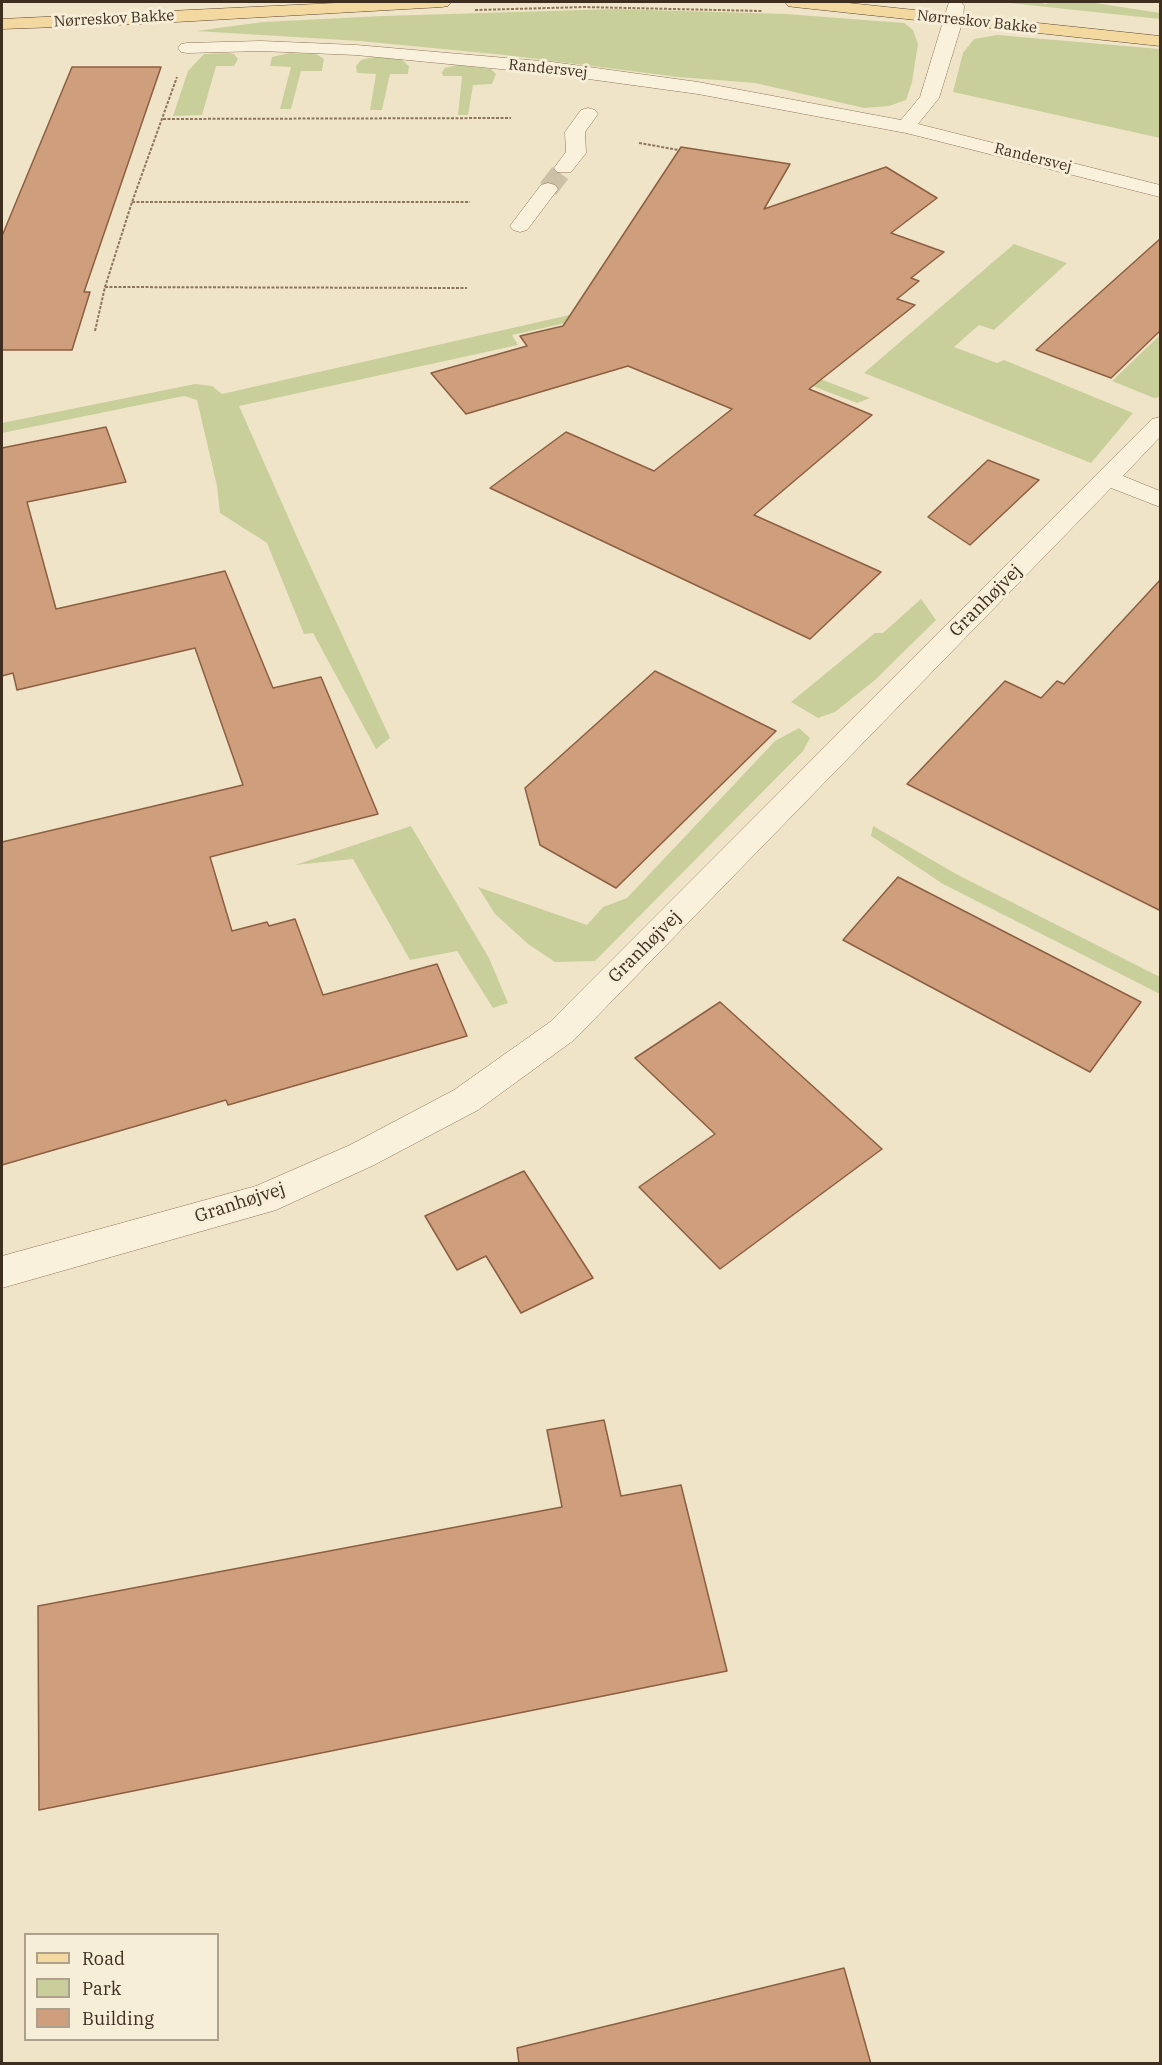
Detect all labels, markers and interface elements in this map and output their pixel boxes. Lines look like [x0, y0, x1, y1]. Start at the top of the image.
street label: Nørreskov Bakke [53, 7, 175, 31]
street label: Nørreskov Bakke [916, 7, 1038, 37]
street label: Randersvej [508, 56, 588, 82]
street label: Randersvej [992, 140, 1074, 176]
street label: Granhøjvej [945, 560, 1027, 642]
street label: Granhøjvej [604, 906, 686, 988]
street label: Granhøjvej [192, 1178, 288, 1228]
legend [24, 1933, 219, 2041]
text: Road [82, 1947, 125, 1970]
text: Park [82, 1977, 121, 2000]
text: Building [82, 2007, 154, 2030]

